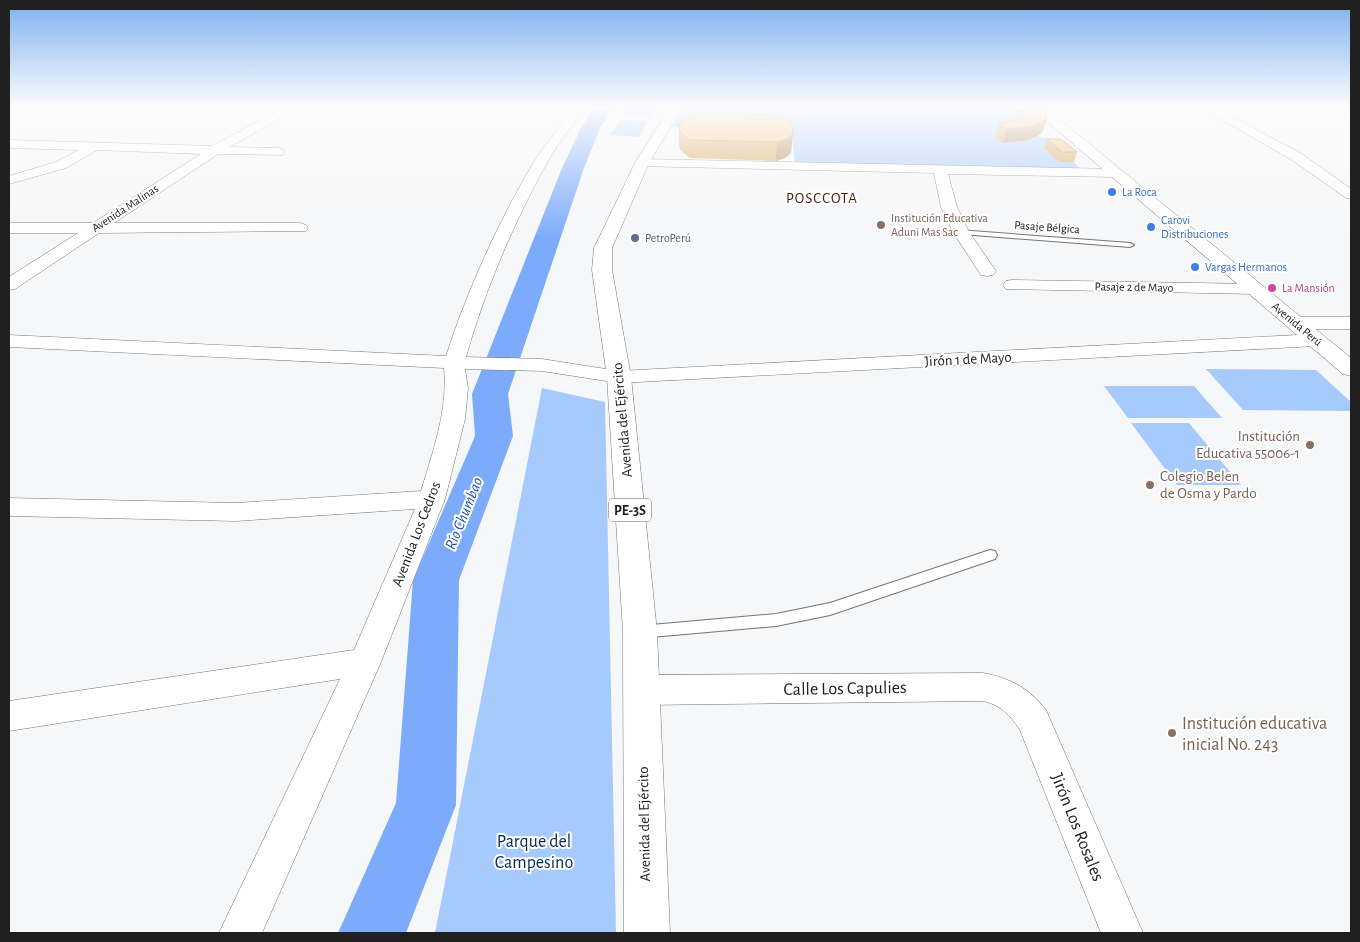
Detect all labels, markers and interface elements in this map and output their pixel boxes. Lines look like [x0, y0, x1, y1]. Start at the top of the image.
street label: Avenida Malinas [89, 182, 161, 234]
marker: La Roca [1106, 186, 1118, 198]
place label: La Roca [1122, 186, 1157, 198]
district label: POSCCOTA [786, 191, 858, 206]
place label: Institución Educativa Aduni Mas Sac [891, 212, 988, 238]
place label: Carovi Distribuciones [1161, 214, 1228, 240]
marker: Institución Educativa Aduni Mas Sac [875, 219, 887, 231]
street label: Pasaje Bélgica [1014, 219, 1081, 236]
marker: Carovi Distribuciones [1145, 221, 1157, 233]
marker: PetroPerú [629, 232, 641, 244]
place label: PetroPerú [645, 232, 691, 244]
marker: Vargas Hermanos [1189, 261, 1201, 273]
place label: Vargas Hermanos [1205, 261, 1287, 273]
street label: Pasaje 2 de Mayo [1094, 280, 1174, 295]
marker: La Mansión [1266, 282, 1278, 294]
place label: La Mansión [1282, 282, 1335, 294]
street label: Avenida Perú [1270, 300, 1324, 348]
street label: Jirón 1 de Mayo [924, 350, 1012, 369]
street label: Avenida del Ejército [610, 362, 635, 478]
place label: Institución Educativa 55006-1 [1196, 429, 1300, 461]
marker: Institución Educativa 55006-1 [1304, 439, 1316, 451]
place label: Colegio Belen de Osma y Pardo [1160, 469, 1257, 501]
water label: Río Chumbao [442, 475, 486, 552]
marker: Colegio Belen de Osma y Pardo [1144, 479, 1156, 491]
street label: Avenida Los Cedros [390, 480, 443, 589]
road number: PE-3S [609, 498, 651, 522]
street label: Calle Los Capulies [783, 679, 907, 699]
place label: Institución educativa inicial No. 243 [1182, 715, 1327, 754]
marker: Institución educativa inicial No. 243 [1166, 727, 1178, 739]
street label: Avenida del Ejército [636, 766, 653, 882]
street label: Jirón Los Rosales [1047, 771, 1107, 884]
park label: Parque del Campesino [495, 833, 573, 872]

